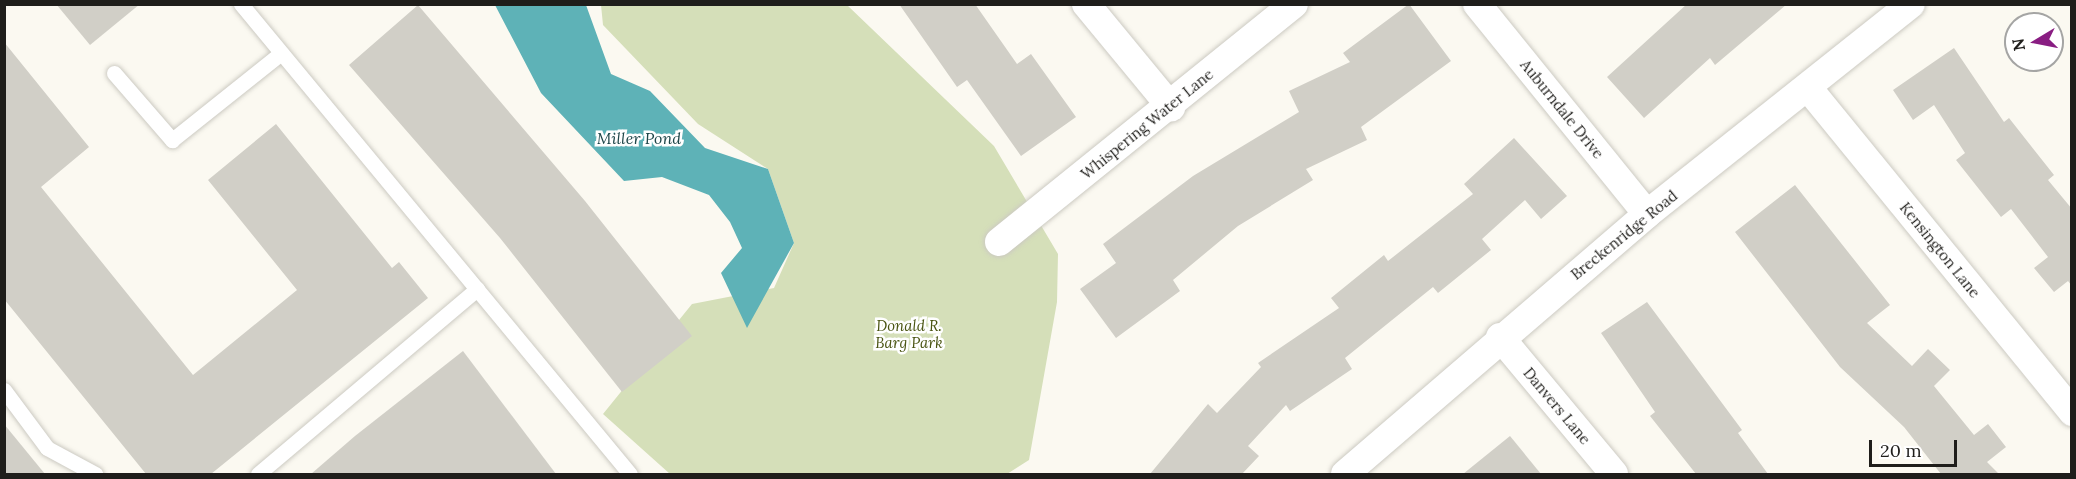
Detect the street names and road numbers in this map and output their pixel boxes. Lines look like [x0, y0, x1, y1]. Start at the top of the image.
street label: Auburndale Drive [1517, 56, 1607, 162]
street label: Whispering Water Lane [1077, 65, 1217, 183]
street label: Breckenridge Road [1567, 187, 1681, 283]
street label: Kensington Lane [1896, 199, 1984, 301]
street label: Danvers Lane [1520, 364, 1594, 448]

